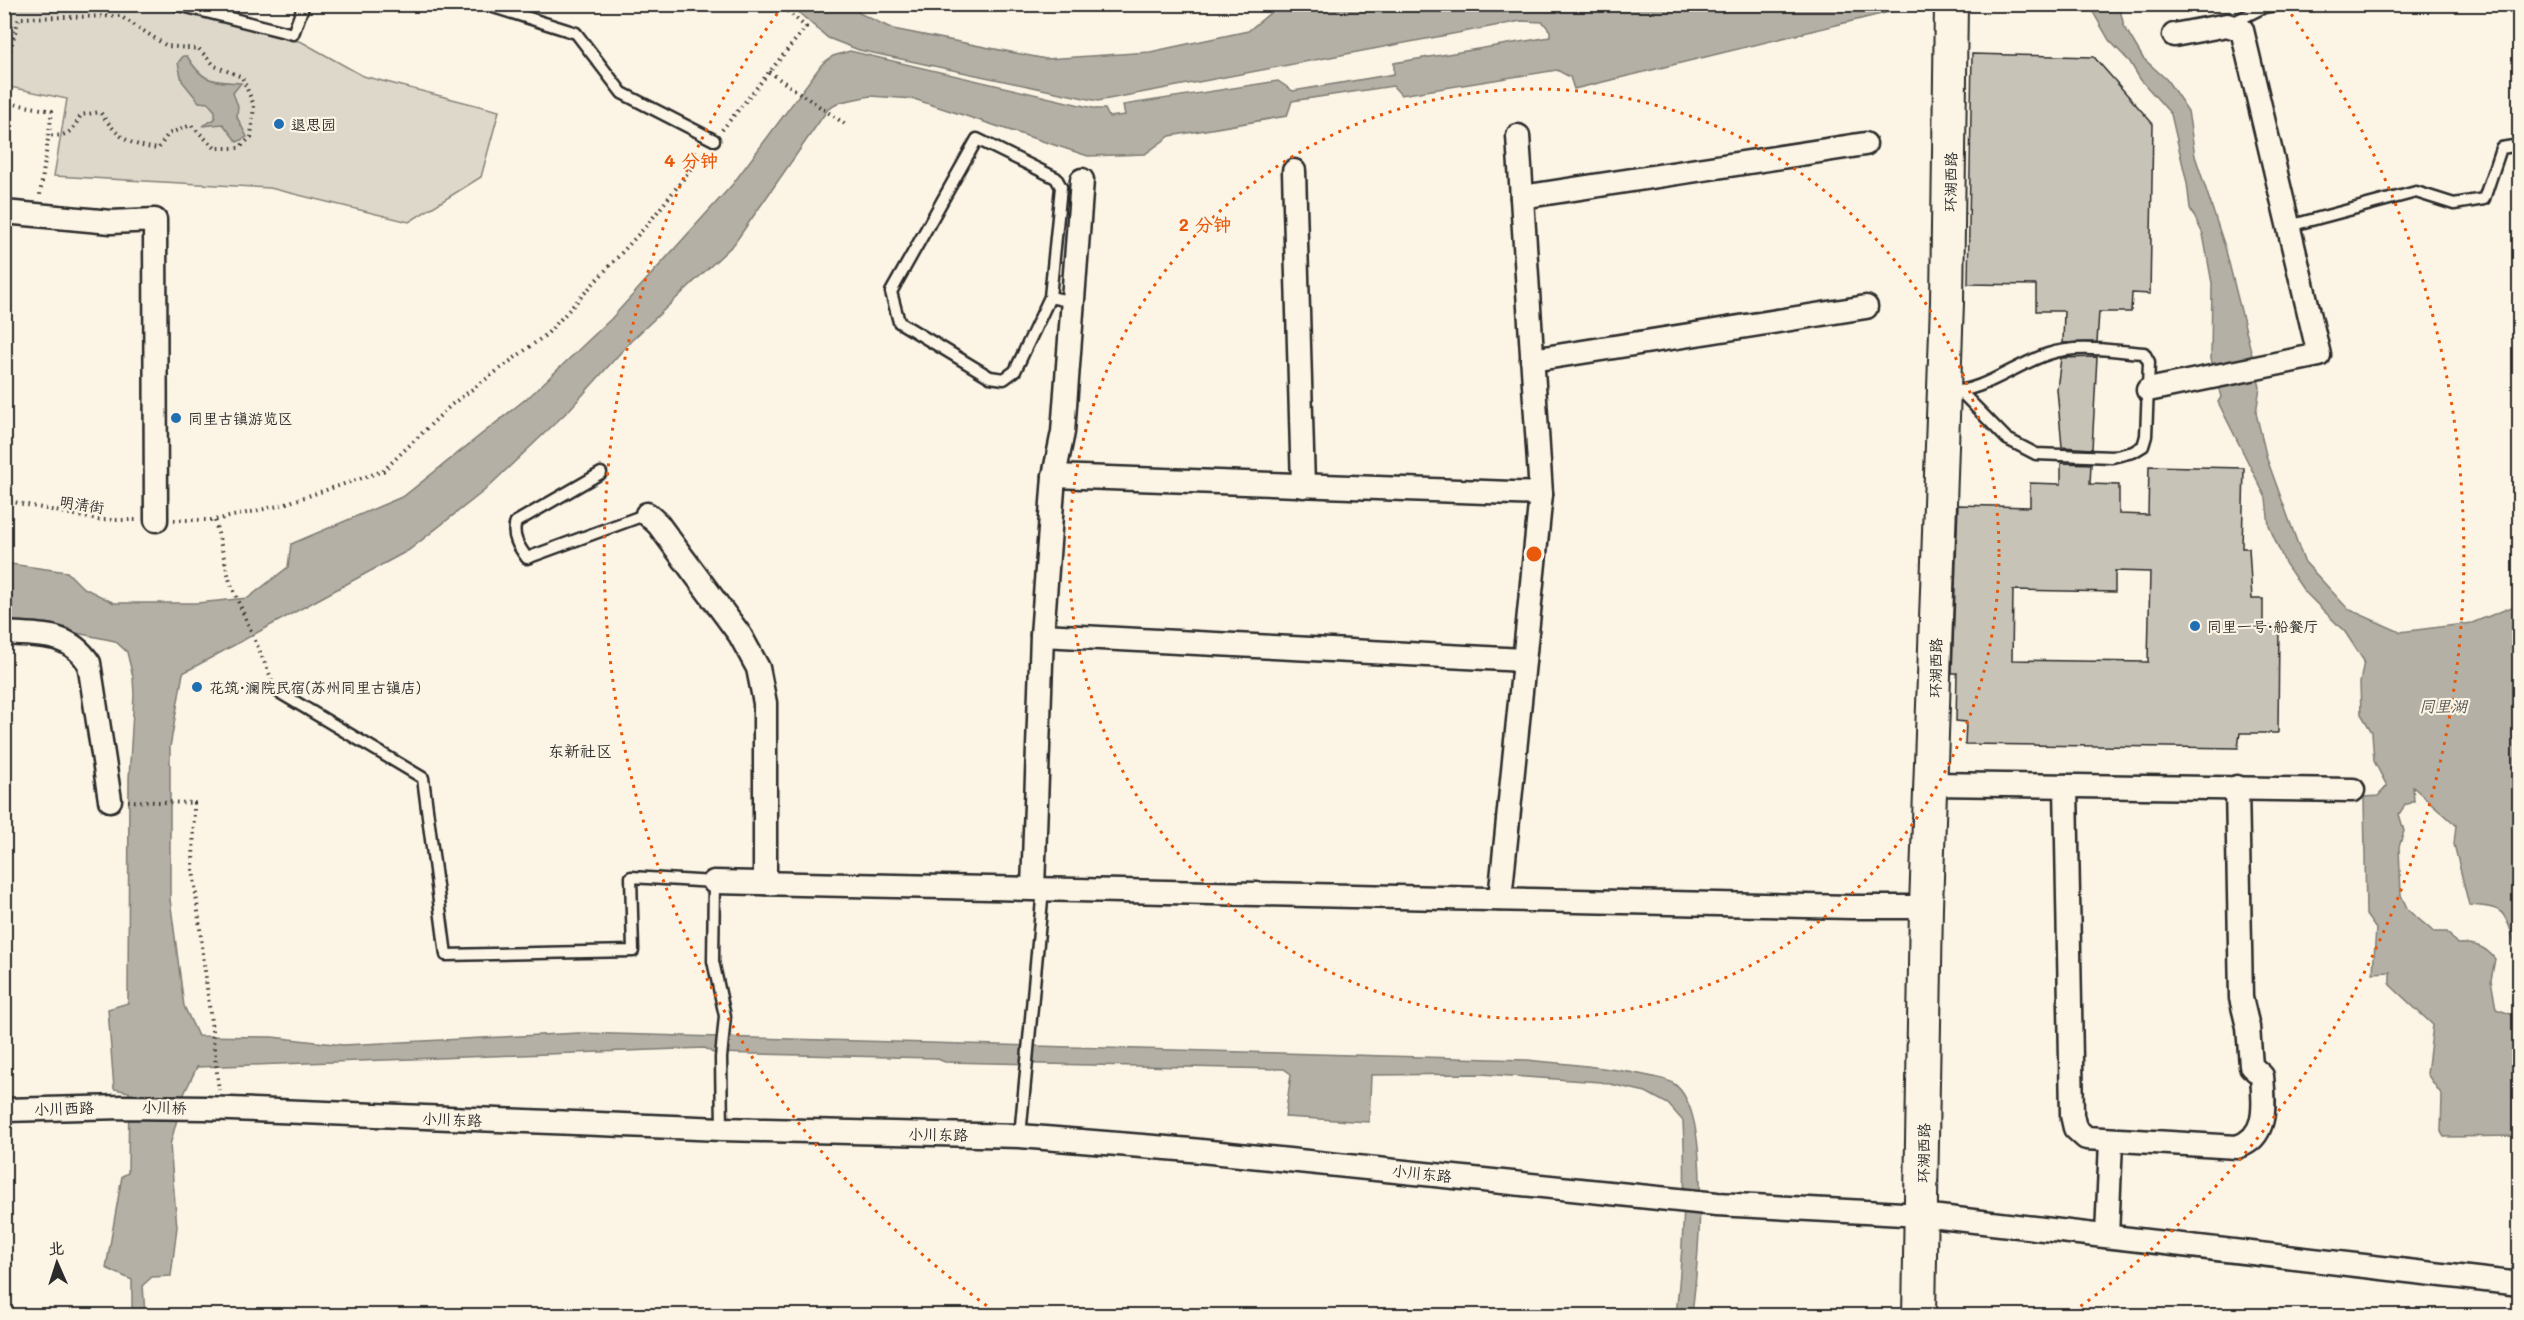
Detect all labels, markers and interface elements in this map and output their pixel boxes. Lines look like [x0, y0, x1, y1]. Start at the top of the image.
place label: 退思园 [291, 114, 336, 134]
marker: 退思园 [272, 117, 286, 131]
text: 4 分钟 [664, 148, 718, 172]
street label: 环湖西路 [1939, 152, 1961, 212]
text: 2 分钟 [1179, 212, 1231, 236]
place label: 同里古镇游览区 [188, 408, 293, 428]
marker: 同里古镇游览区 [169, 411, 183, 425]
street label: 明清街 [58, 491, 106, 517]
centre of rings [1524, 544, 1544, 564]
place label: 同里一号·船餐厅 [2207, 616, 2319, 636]
marker: 同里一号·船餐厅 [2188, 619, 2202, 633]
street label: 环湖西路 [1924, 638, 1946, 698]
place label: 花筑·澜院民宿(苏州同里古镇店) [209, 677, 421, 697]
marker: 花筑·澜院民宿(苏州同里古镇店) [190, 680, 204, 694]
water label: 同里湖 [2419, 695, 2469, 716]
district label: 东新社区 [548, 740, 612, 761]
street label: 小川西路 [34, 1097, 94, 1119]
street label: 小川桥 [141, 1097, 187, 1117]
street label: 小川东路 [422, 1108, 482, 1130]
street label: 小川东路 [908, 1123, 968, 1145]
street label: 环湖西路 [1912, 1123, 1934, 1183]
street label: 小川东路 [1391, 1160, 1453, 1186]
north arrow [27, 1233, 87, 1293]
text: 北 [48, 1237, 65, 1258]

